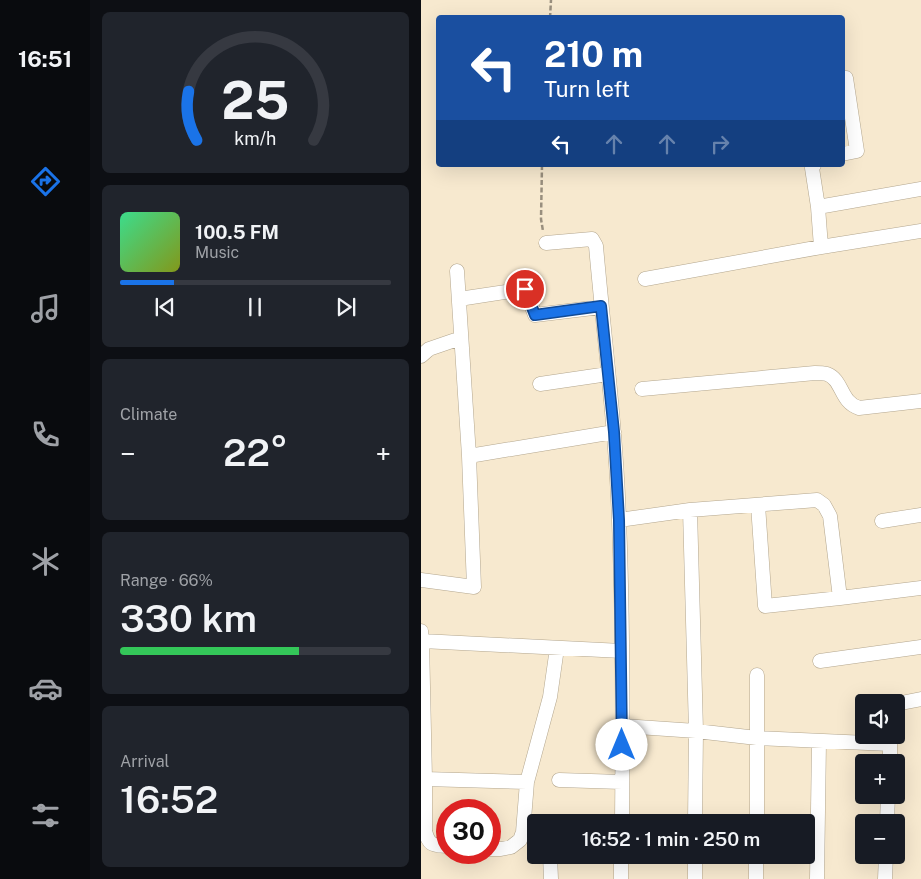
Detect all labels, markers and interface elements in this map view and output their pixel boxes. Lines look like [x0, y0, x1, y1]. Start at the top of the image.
text: 210 m [544, 34, 643, 75]
icon: left [461, 35, 526, 100]
text: 16:51 [18, 46, 72, 72]
text: 25 [221, 70, 290, 131]
text: Turn left [544, 76, 630, 102]
text: km/h [234, 128, 277, 149]
icon: left [547, 130, 575, 158]
icon: ahead [600, 130, 628, 158]
icon: ahead [653, 130, 681, 158]
icon: right [706, 130, 734, 158]
icon: directions [28, 164, 63, 199]
text: 100.5 FM [195, 221, 279, 243]
text: Music [195, 243, 239, 262]
pin [504, 268, 546, 310]
icon: arrive [511, 275, 539, 303]
icon: music [28, 291, 63, 326]
icon: previous [151, 293, 179, 321]
icon: pause [241, 293, 269, 321]
icon: next [332, 293, 360, 321]
text: Climate [120, 405, 177, 424]
icon: phone [28, 417, 63, 452]
text: 22° [223, 430, 288, 475]
text: − [120, 437, 136, 470]
text: + [375, 437, 391, 470]
icon: climate [28, 544, 63, 579]
text: Range · 66% [120, 571, 213, 590]
text: 330 km [120, 596, 257, 641]
icon: car [28, 671, 63, 706]
map controls [855, 694, 905, 864]
button: sound [855, 694, 905, 744]
position arrow [595, 718, 647, 770]
text: Arrival [120, 752, 169, 771]
button: + [855, 754, 905, 804]
text: 16:52 [120, 777, 218, 822]
icon: filters [28, 798, 63, 833]
speed limit sign: 30 [436, 799, 501, 864]
button: − [855, 814, 905, 864]
text: 16:52 · 1 min · 250 m [582, 828, 760, 850]

